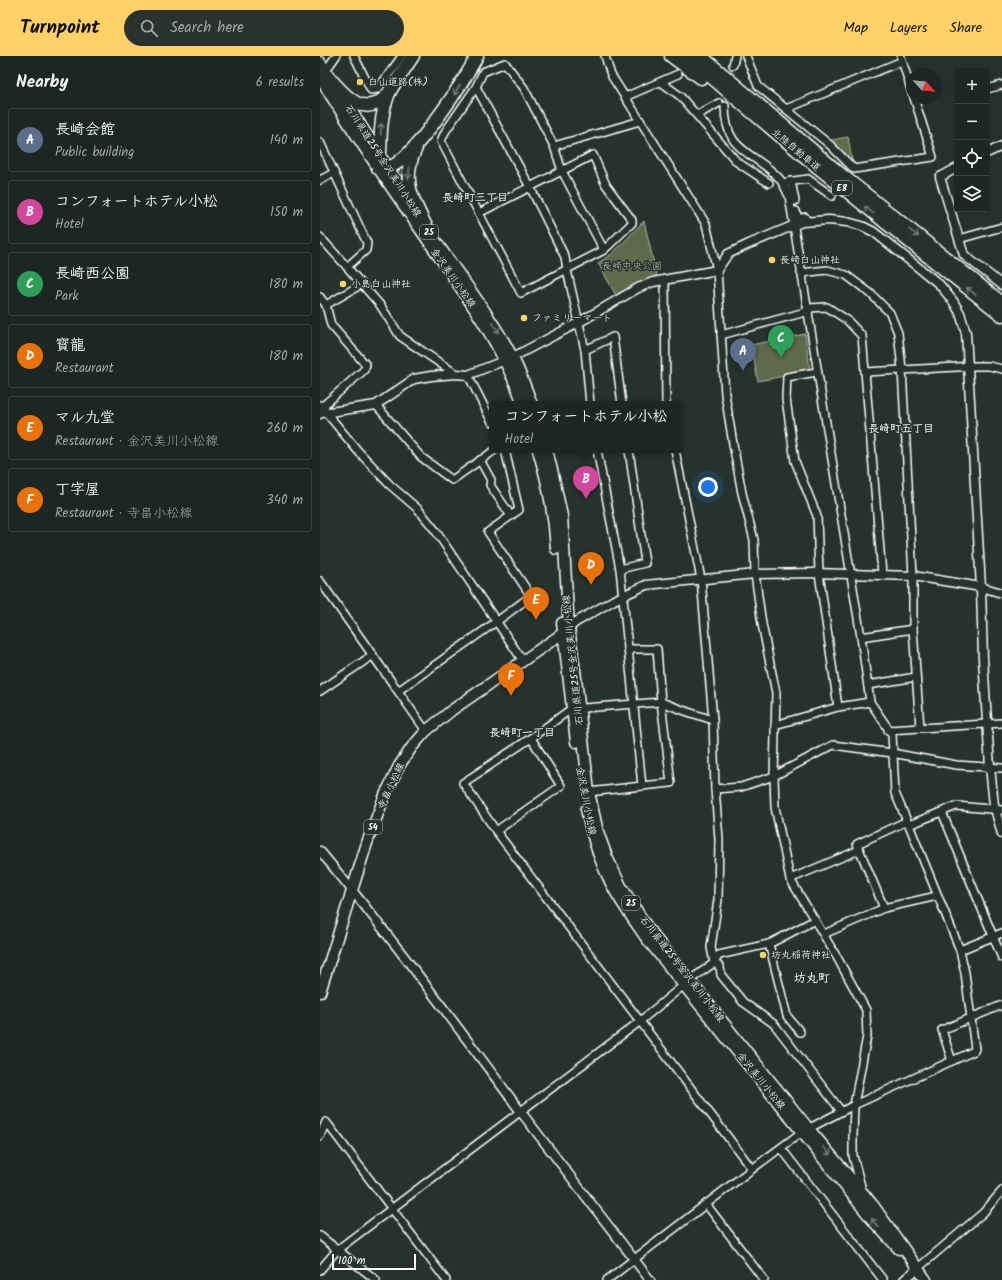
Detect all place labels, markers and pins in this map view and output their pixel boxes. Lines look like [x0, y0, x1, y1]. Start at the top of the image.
place label: 白山道路(株) [368, 74, 428, 90]
marker: 白山道路(株) [355, 77, 365, 87]
place label: 長崎白山神社 [780, 252, 840, 268]
marker: 長崎白山神社 [767, 255, 777, 265]
place label: 小島白山神社 [351, 276, 411, 292]
marker: 小島白山神社 [338, 279, 348, 289]
place label: ファミリーマート [532, 310, 612, 326]
marker: ファミリーマート [519, 313, 529, 323]
pin: C [768, 325, 794, 358]
pin: A [730, 338, 756, 371]
pin: B [573, 466, 599, 499]
pin: D [578, 552, 604, 585]
pin: E [523, 587, 549, 620]
pin: F [498, 663, 524, 696]
place label: 坊丸稲荷神社 [771, 947, 831, 963]
marker: 坊丸稲荷神社 [758, 950, 768, 960]

